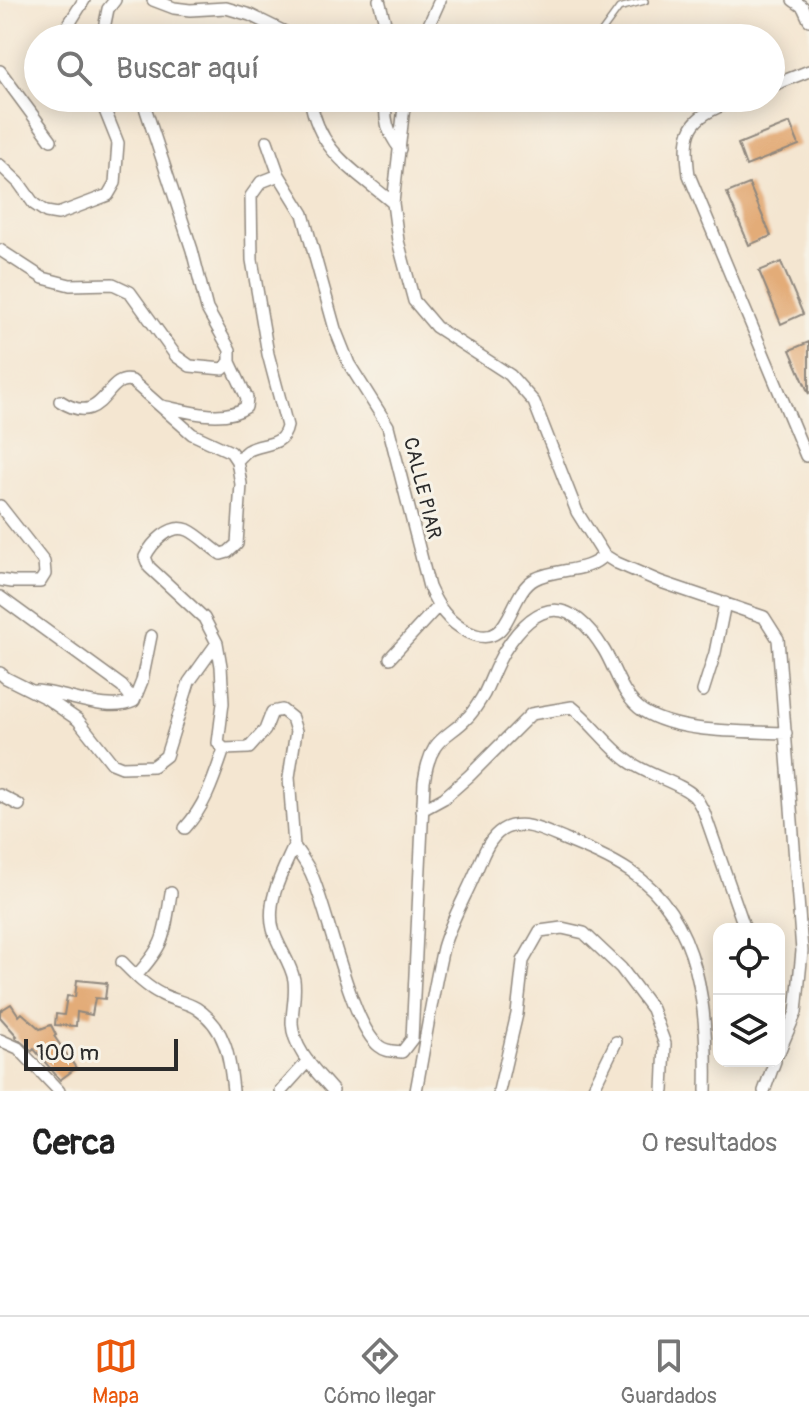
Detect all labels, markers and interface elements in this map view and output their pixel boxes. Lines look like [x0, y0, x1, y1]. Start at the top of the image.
search box [24, 24, 785, 112]
icon: search [52, 46, 96, 90]
text: Buscar aquí [116, 50, 259, 87]
street label: CALLE PIAR [398, 435, 447, 542]
map controls [713, 923, 785, 1067]
button: locate [713, 923, 785, 995]
button: layers [713, 995, 785, 1067]
scale bar [24, 1035, 178, 1071]
text: 100 m [36, 1039, 99, 1067]
text: Cerca [32, 1122, 115, 1165]
text: 0 resultados [641, 1127, 777, 1159]
tab: Mapa [92, 1334, 139, 1410]
tab: Cómo llegar [324, 1334, 436, 1410]
tab: Guardados [620, 1334, 717, 1410]

